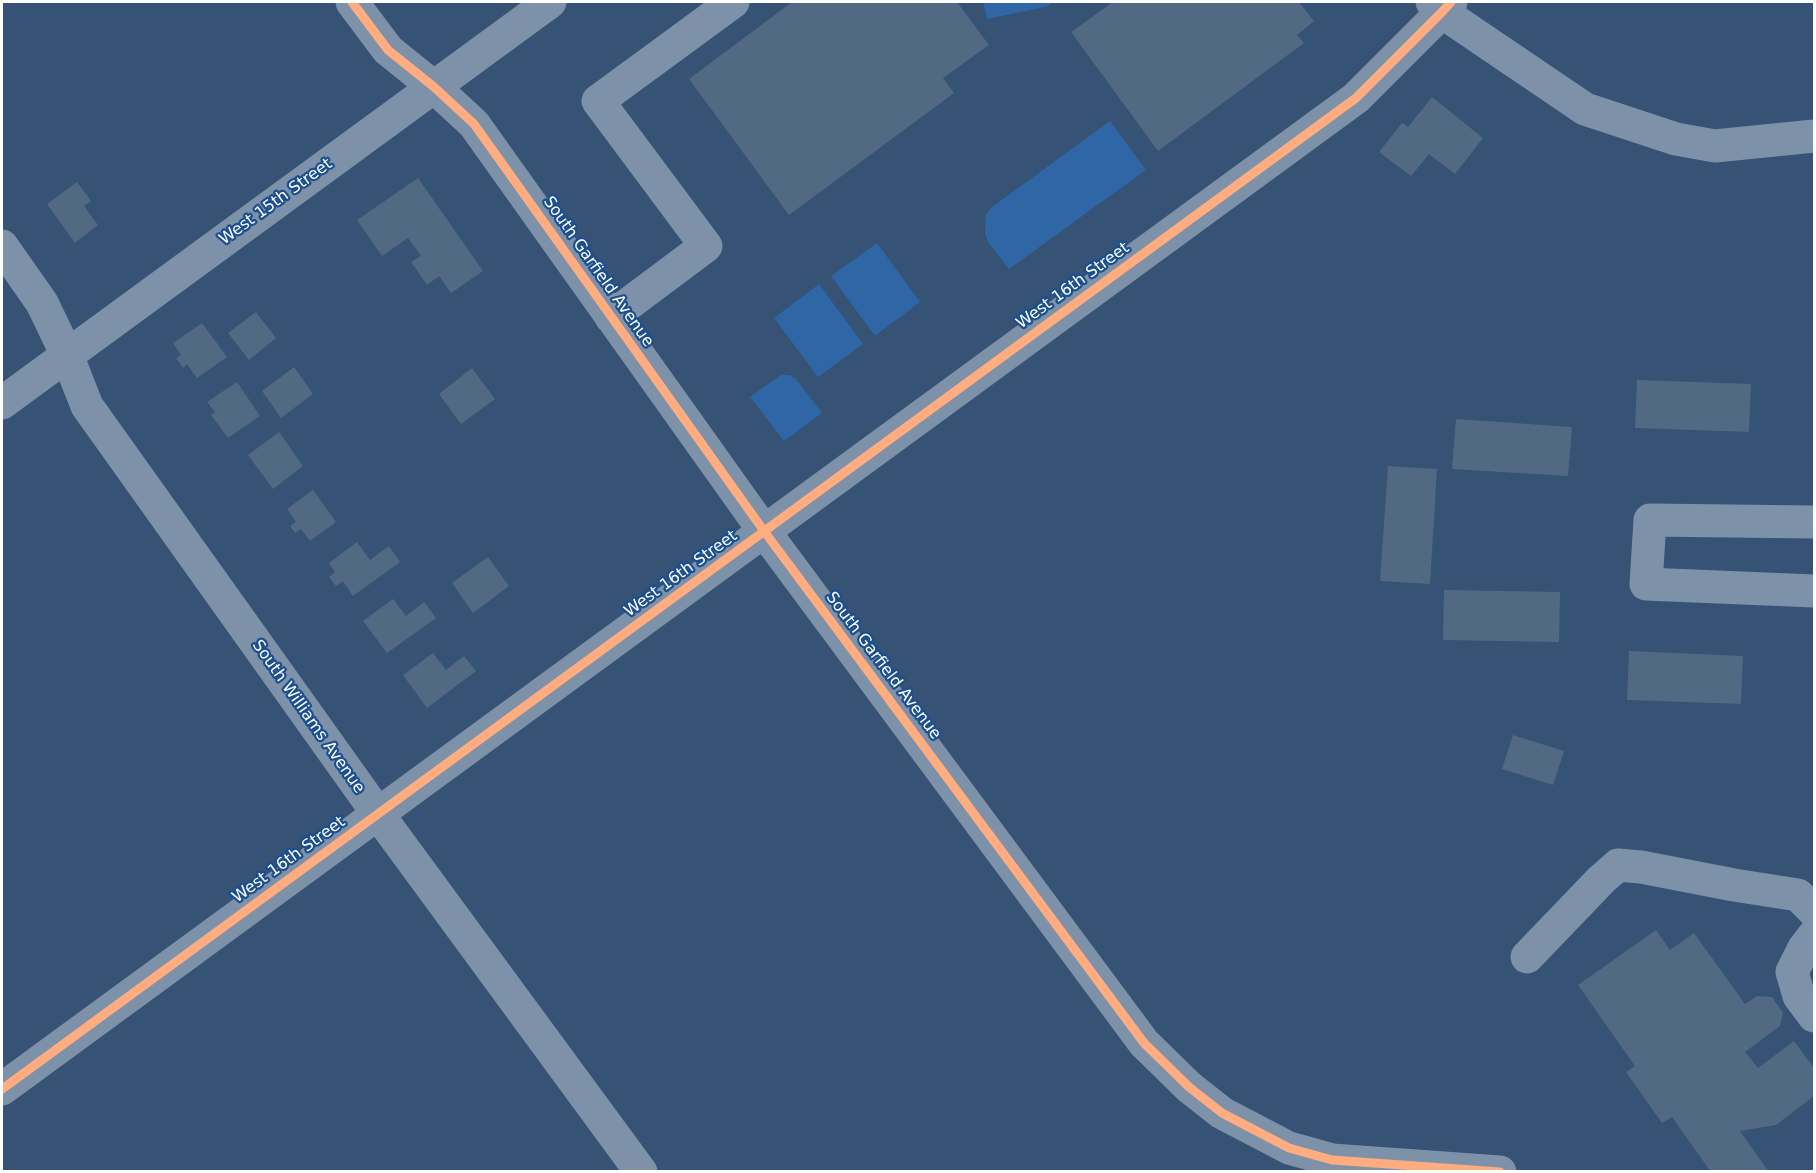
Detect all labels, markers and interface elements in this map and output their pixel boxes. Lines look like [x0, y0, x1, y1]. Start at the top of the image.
street label: West 15th Street [216, 155, 336, 249]
street label: South Garfield Avenue [539, 193, 657, 351]
street label: West 16th Street [1013, 239, 1133, 333]
street label: West 16th Street [621, 527, 741, 621]
street label: South Garfield Avenue [821, 589, 945, 743]
street label: South Williams Avenue [248, 637, 368, 797]
street label: West 16th Street [229, 813, 349, 907]

